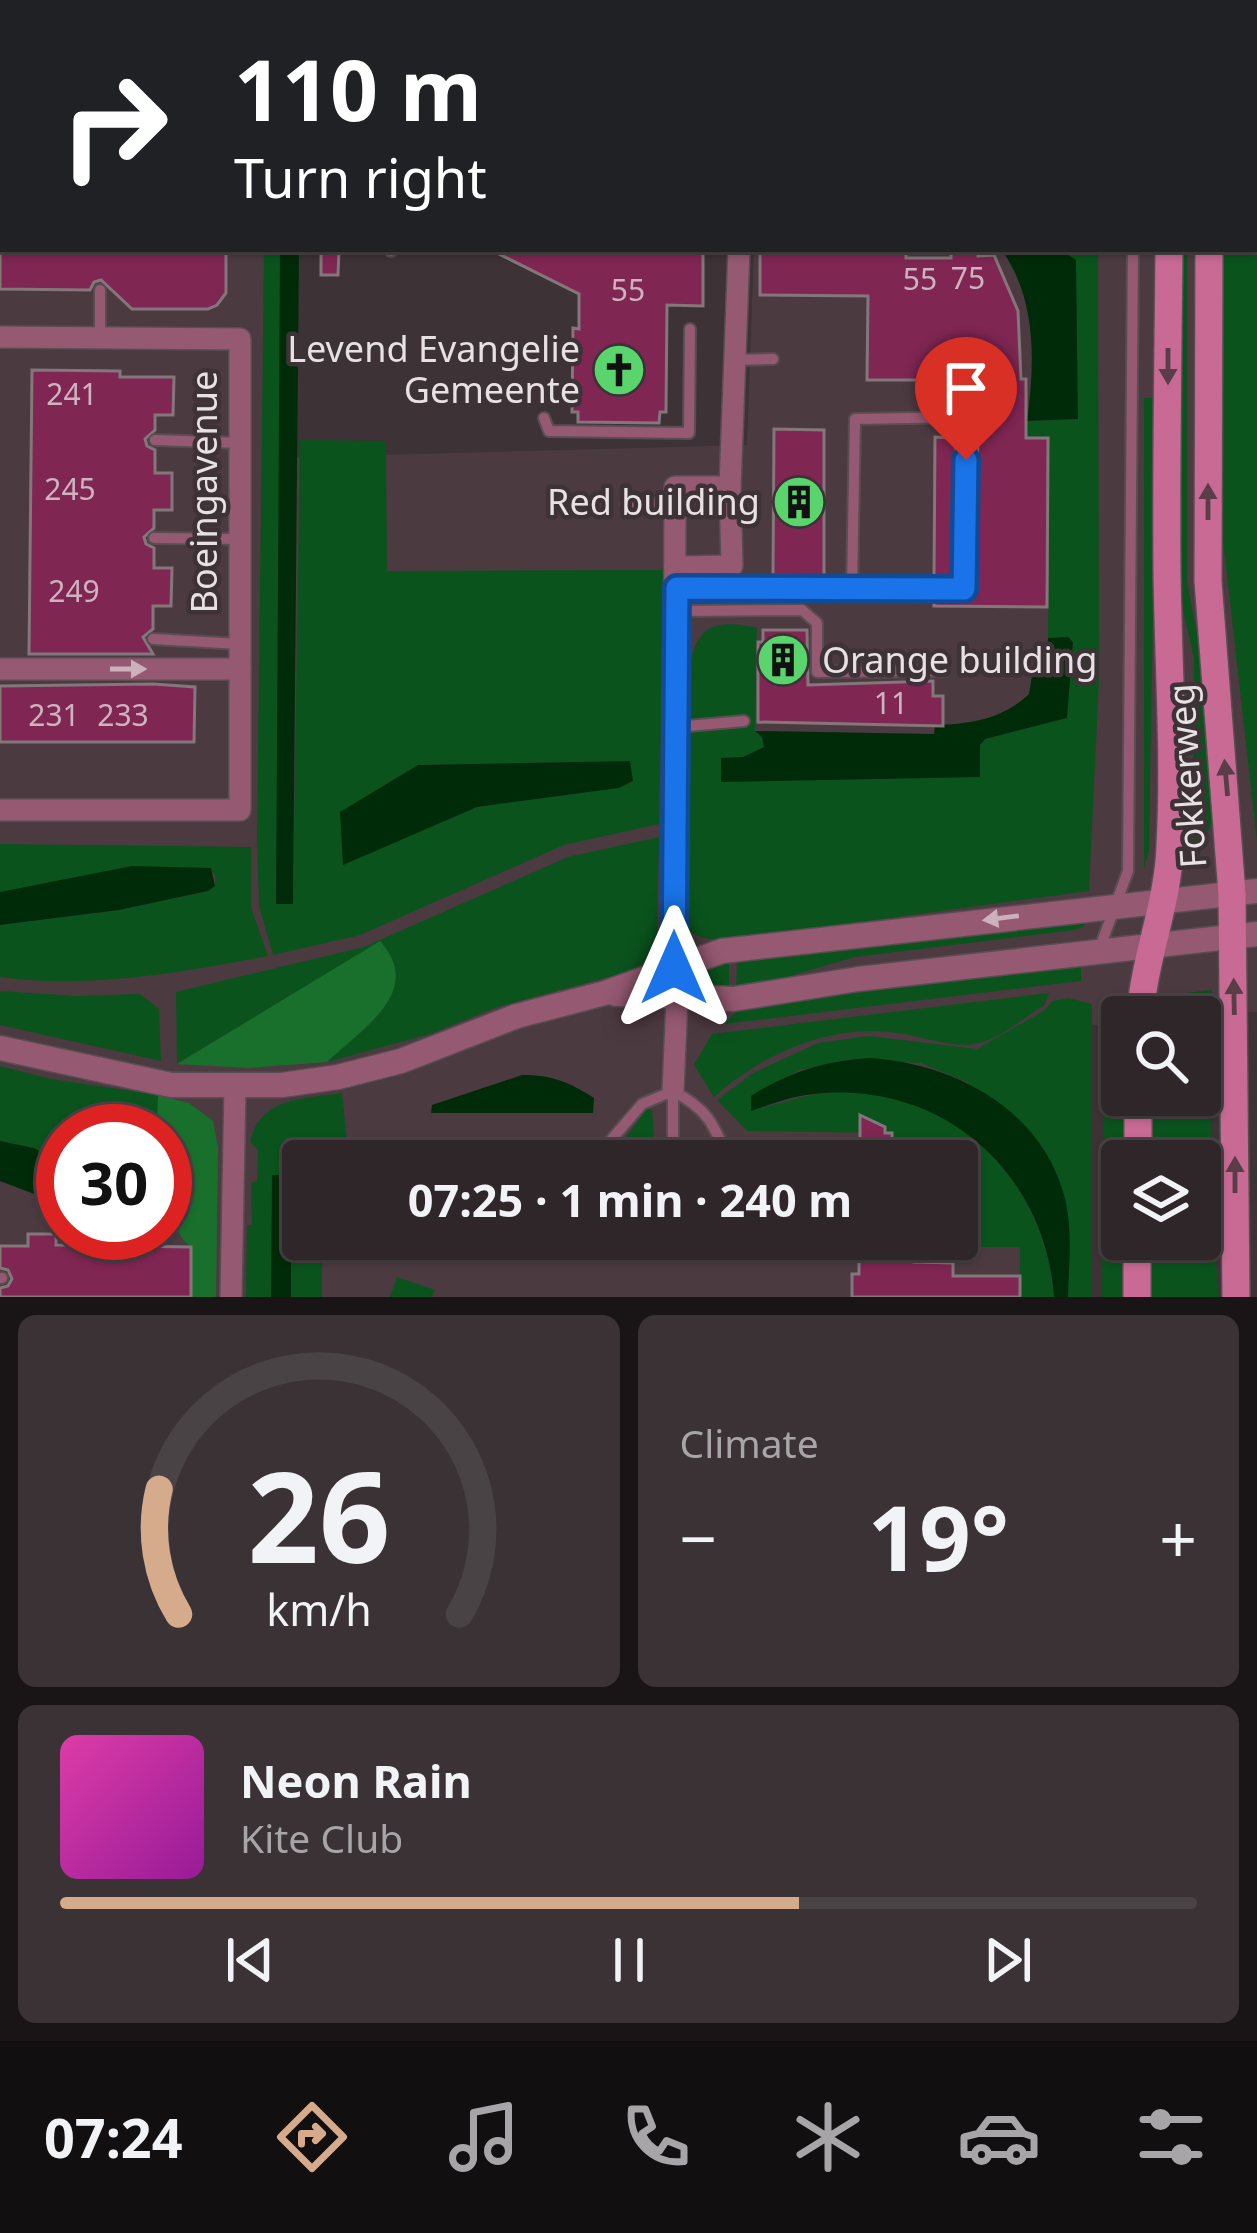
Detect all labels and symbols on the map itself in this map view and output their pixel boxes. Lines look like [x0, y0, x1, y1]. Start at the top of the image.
house number: 75 [951, 257, 985, 298]
house number: 55 [903, 258, 937, 299]
house number: 55 [611, 269, 645, 310]
place label: Levend Evangelie Gemeente [287, 324, 580, 414]
pin [915, 337, 1017, 460]
church icon: Levend Evangelie Gemeente [591, 342, 647, 398]
one-way arrow [1158, 348, 1178, 386]
street label: Boeingavenue [179, 371, 228, 613]
house number: 241 [46, 373, 98, 414]
house number: 245 [44, 468, 96, 509]
building icon: Red building [771, 474, 827, 530]
place label: Red building [547, 477, 760, 526]
one-way arrow [1198, 482, 1218, 520]
house number: 249 [48, 570, 100, 611]
building icon: Orange building [755, 632, 811, 688]
place label: Orange building [822, 635, 1097, 684]
one-way arrow [110, 659, 148, 679]
house number: 11 [874, 682, 908, 723]
street label: Fokkerweg [1156, 682, 1217, 870]
house number: 231 [28, 694, 80, 735]
house number: 233 [97, 694, 149, 735]
one-way arrow [1216, 758, 1235, 796]
position arrow [611, 905, 737, 1031]
one-way arrow [982, 909, 1019, 928]
one-way arrow [1224, 977, 1244, 1015]
speed limit sign: 30 [36, 1104, 192, 1260]
one-way arrow [1225, 1155, 1244, 1193]

